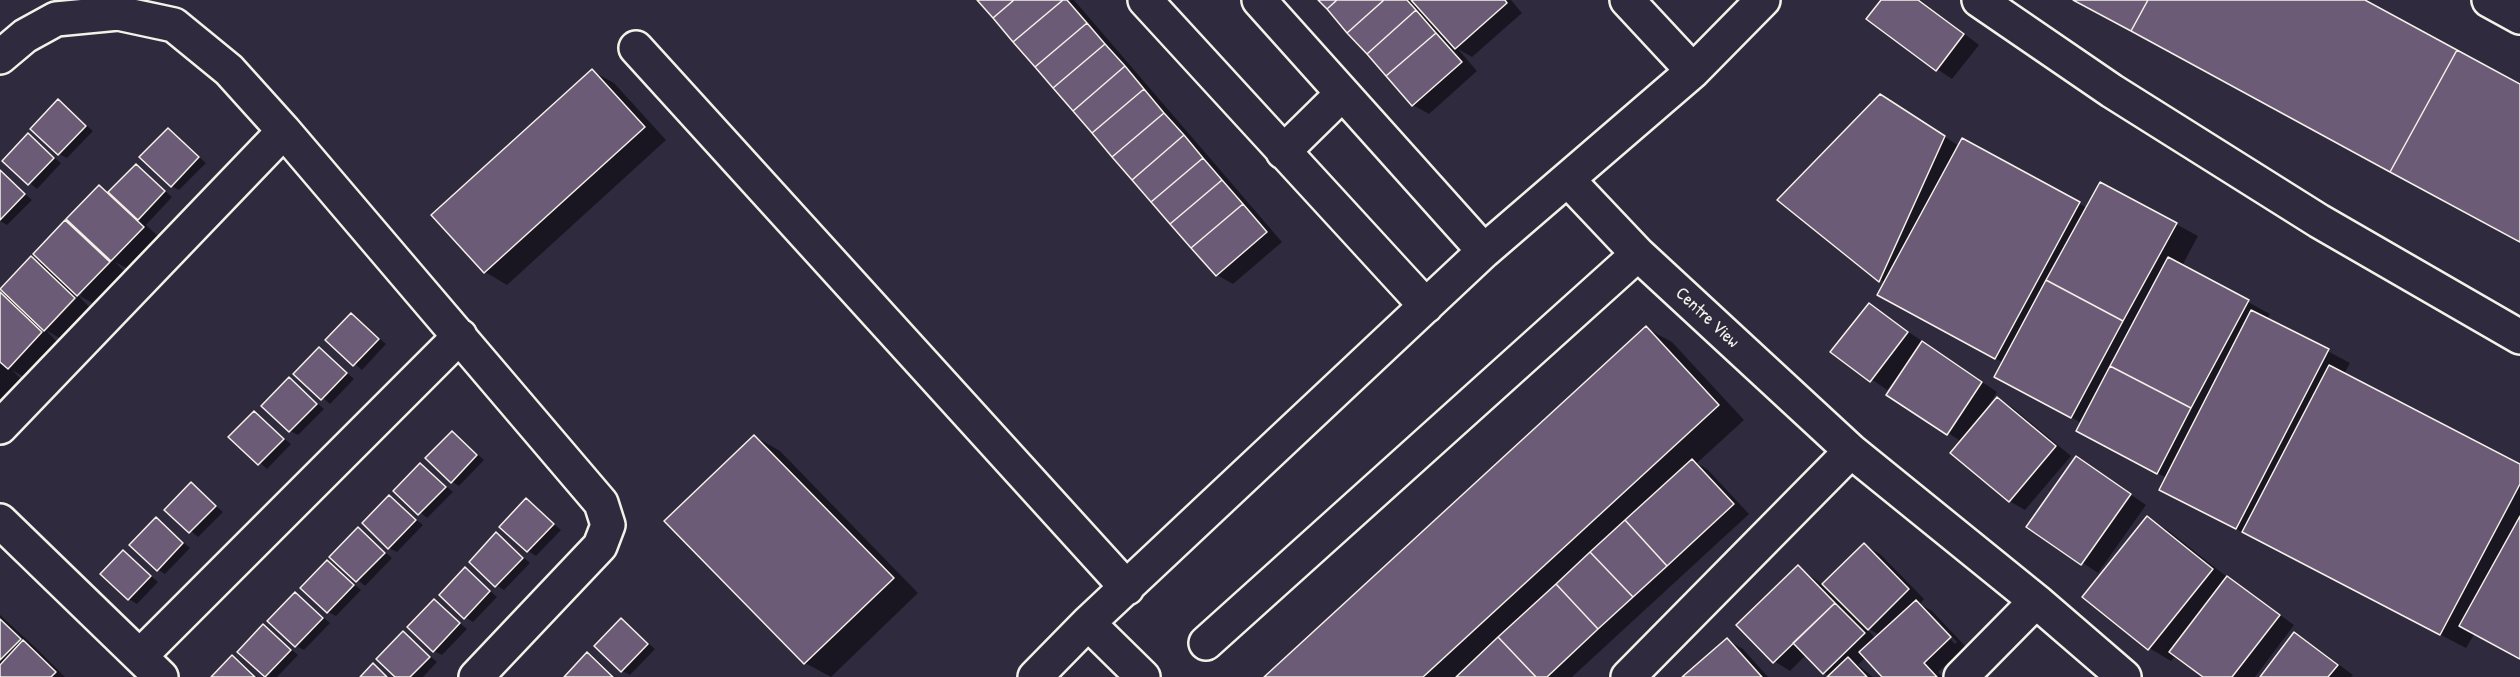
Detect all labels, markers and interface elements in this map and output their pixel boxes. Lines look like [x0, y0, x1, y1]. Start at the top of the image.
street label: Centre View [1671, 283, 1743, 353]

